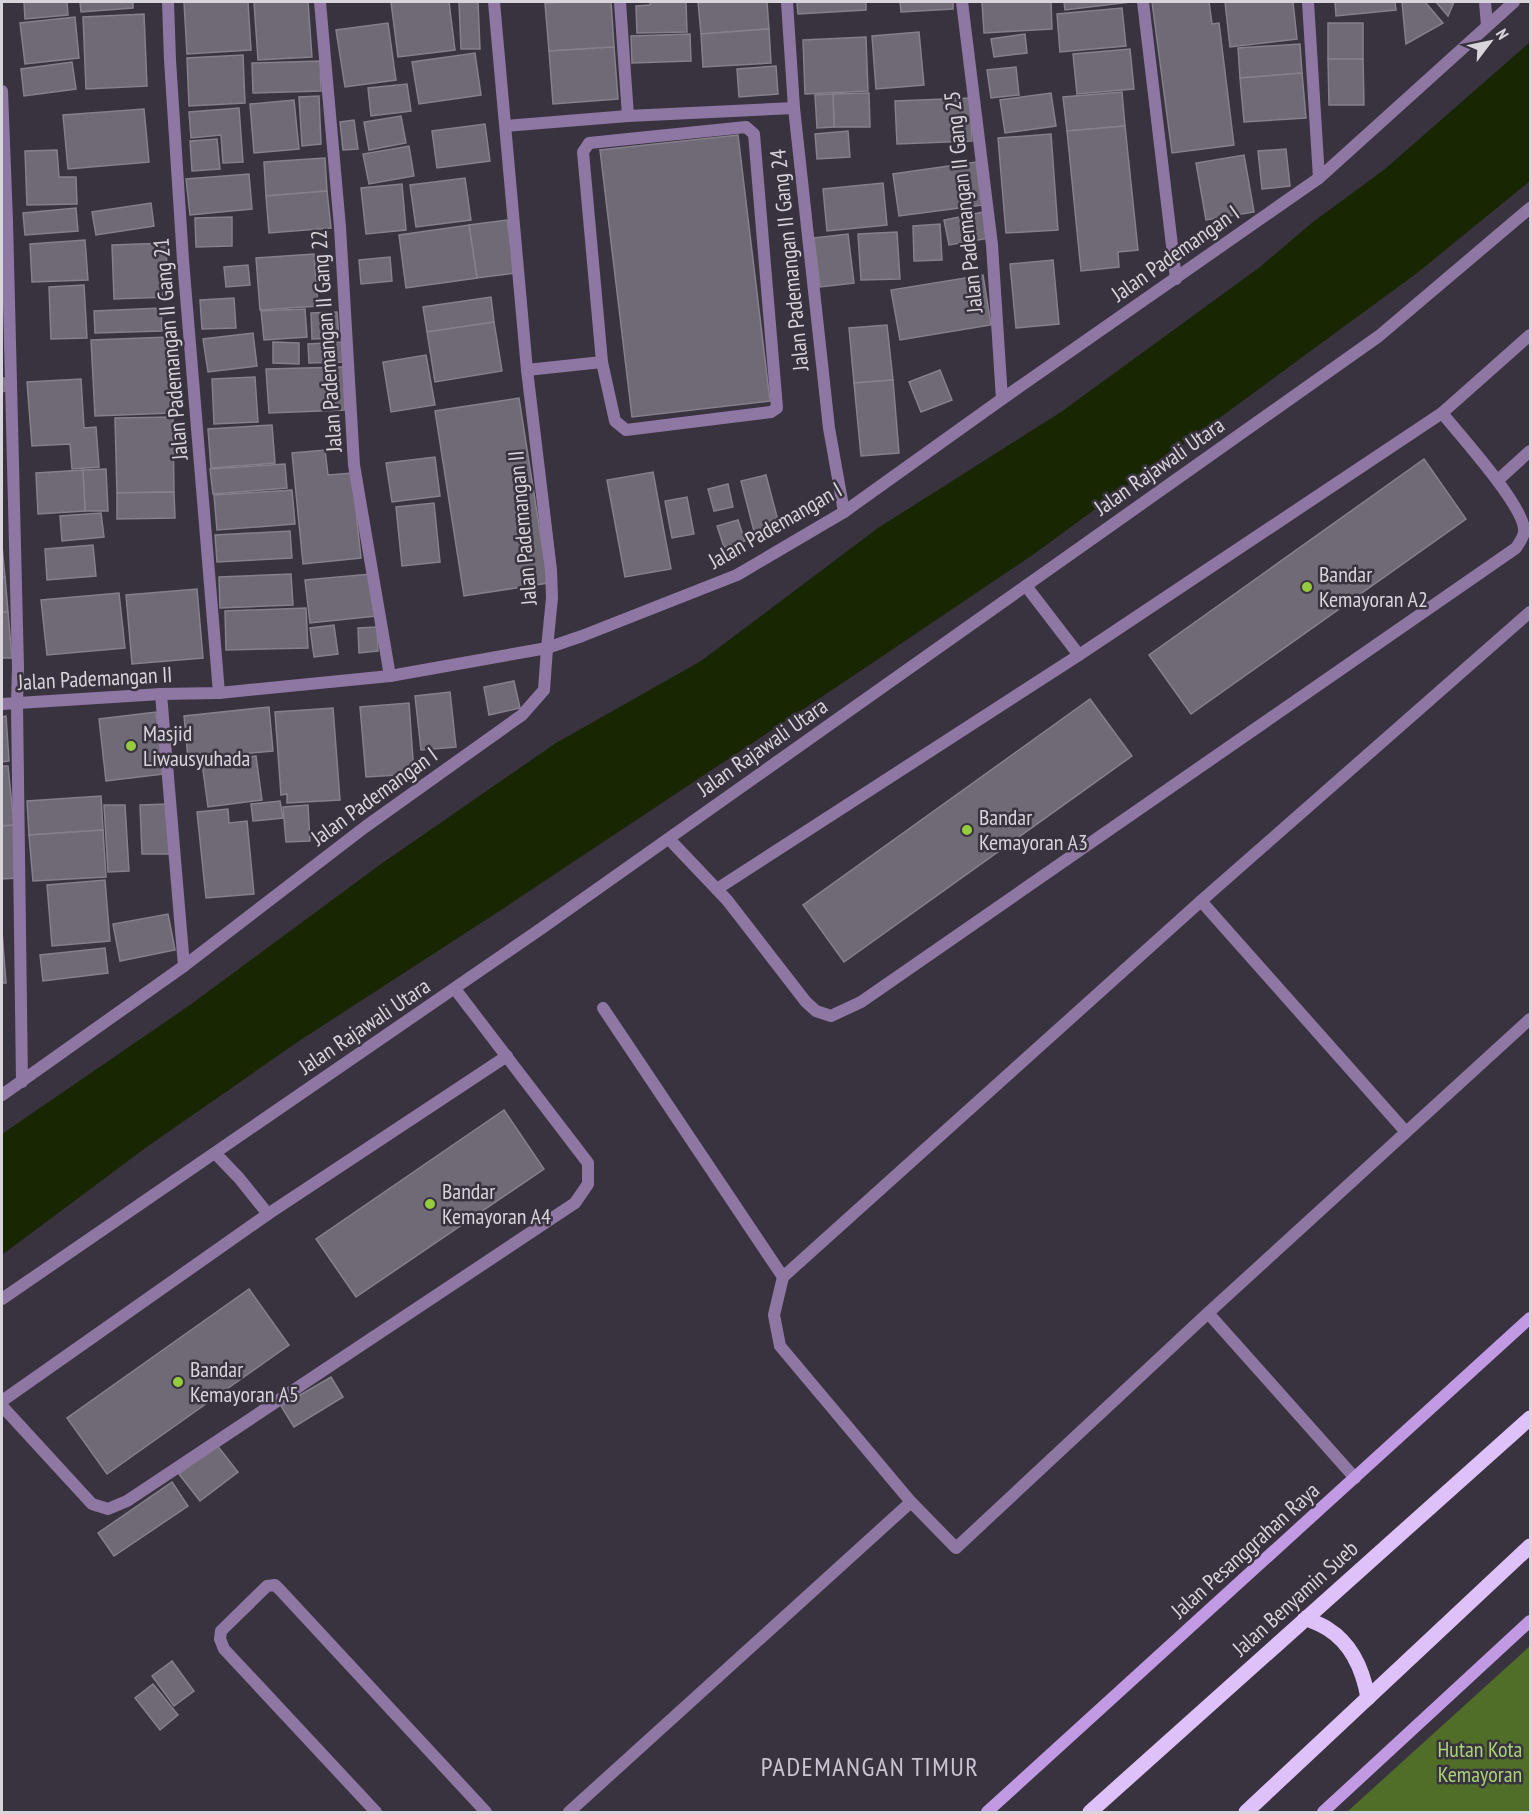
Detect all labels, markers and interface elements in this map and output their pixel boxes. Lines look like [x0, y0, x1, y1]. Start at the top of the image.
north arrow [1460, 12, 1520, 72]
text: N [1492, 25, 1513, 43]
street label: Jalan Pademangan II Gang 25 [937, 90, 989, 315]
street label: Jalan Pademangan II Gang 24 [763, 148, 815, 373]
street label: Jalan Pademangan I [1105, 199, 1244, 308]
street label: Jalan Pademangan II Gang 22 [304, 229, 348, 454]
street label: Jalan Pademangan II Gang 21 [146, 237, 194, 462]
street label: Jalan Rajawali Utara [1088, 411, 1230, 522]
street label: Jalan Pademangan II [501, 450, 543, 607]
street label: Jalan Pademangan I [702, 475, 847, 575]
place label: Bandar Kemayoran A2 [1319, 560, 1428, 613]
marker: Bandar Kemayoran A2 [1300, 580, 1314, 594]
street label: Jalan Pademangan II [16, 660, 173, 696]
street label: Jalan Rajawali Utara [691, 692, 833, 803]
place label: Masjid Liwausyuhada [143, 719, 250, 772]
marker: Masjid Liwausyuhada [124, 739, 138, 753]
street label: Jalan Pademangan I [304, 741, 443, 852]
place label: Bandar Kemayoran A3 [979, 803, 1088, 856]
marker: Bandar Kemayoran A3 [960, 823, 974, 837]
street label: Jalan Rajawali Utara [292, 972, 435, 1081]
place label: Bandar Kemayoran A4 [442, 1177, 551, 1230]
marker: Bandar Kemayoran A4 [423, 1197, 437, 1211]
place label: Bandar Kemayoran A5 [190, 1355, 299, 1408]
marker: Bandar Kemayoran A5 [171, 1375, 185, 1389]
street label: Jalan Pesanggrahan Raya [1164, 1476, 1325, 1625]
street label: Jalan Benyamin Sueb [1226, 1534, 1364, 1662]
park label: Hutan Kota Kemayoran [1438, 1735, 1522, 1788]
district label: PADEMANGAN TIMUR [761, 1750, 979, 1783]

